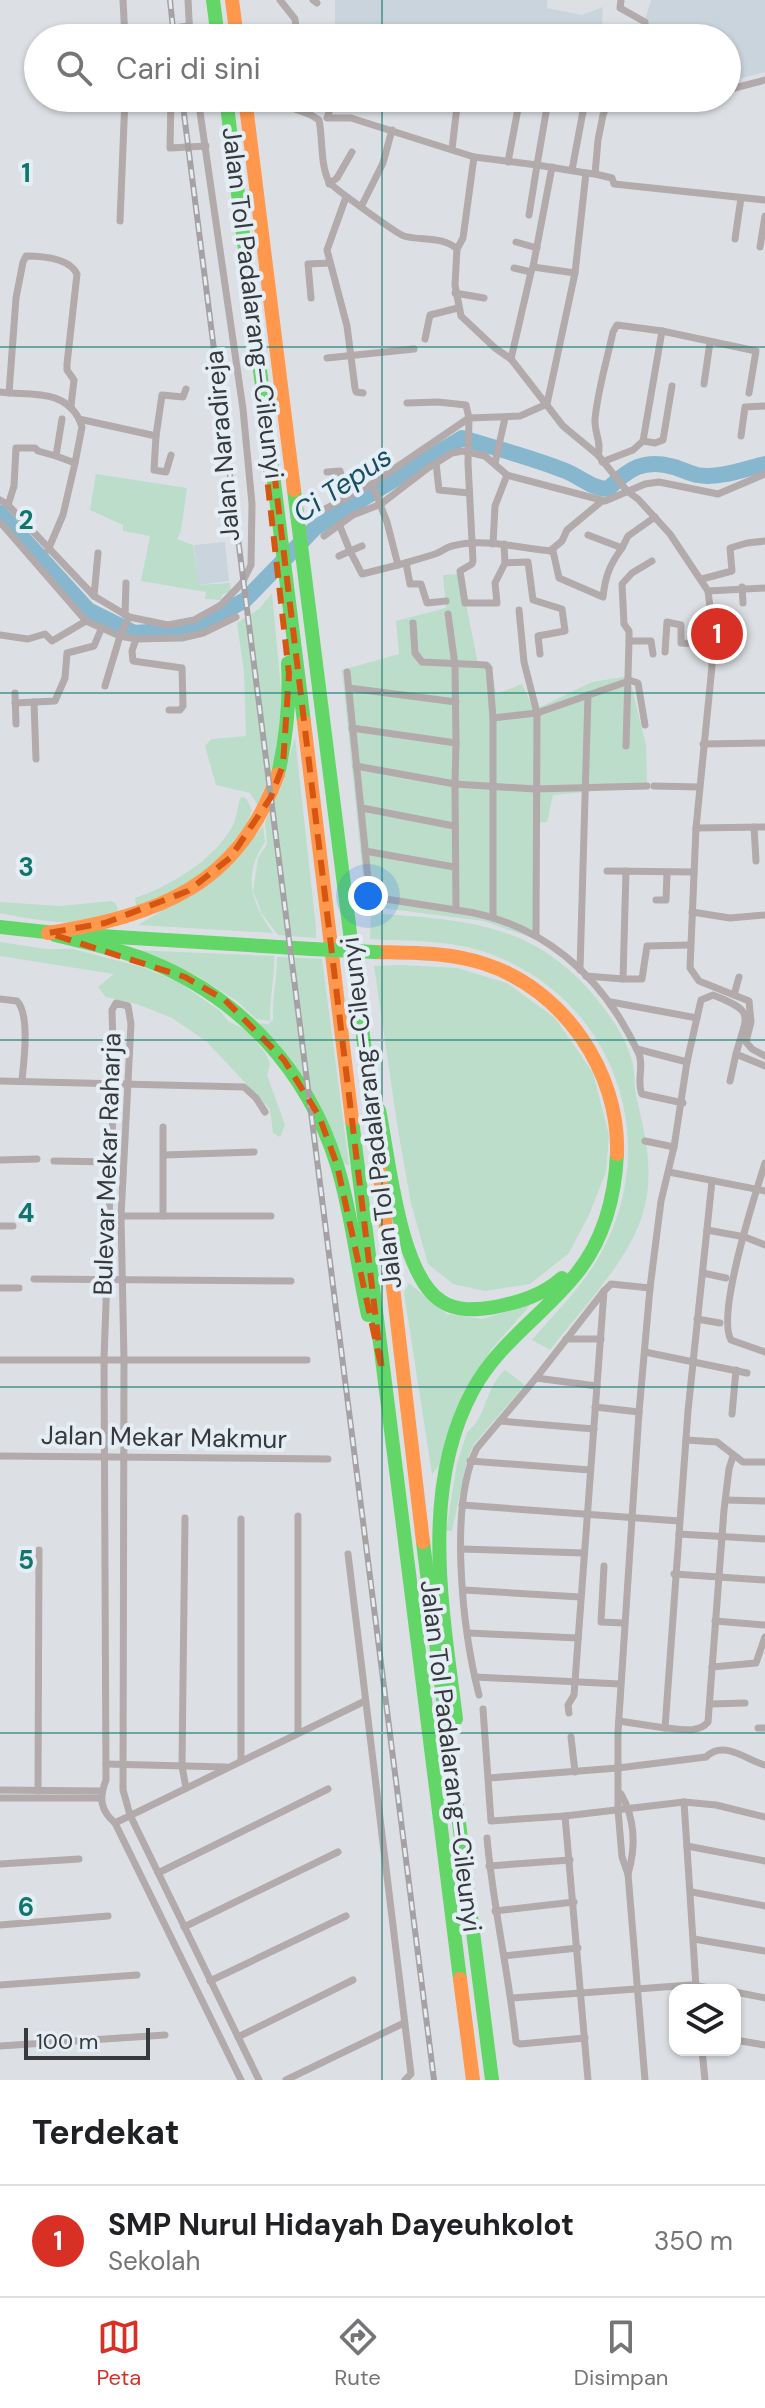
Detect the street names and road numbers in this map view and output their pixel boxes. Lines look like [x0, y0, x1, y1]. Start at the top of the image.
street label: Jalan Tol Padalarang–Cileunyi [215, 125, 291, 481]
street label: Jalan Naradireja [197, 349, 247, 543]
street label: Jalan Tol Padalarang–Cileunyi [333, 935, 409, 1291]
street label: Bulevar Mekar Raharja [85, 1032, 129, 1296]
street label: Jalan Mekar Makmur [41, 1418, 287, 1456]
street label: Jalan Tol Padalarang–Cileunyi [413, 1578, 489, 1934]

